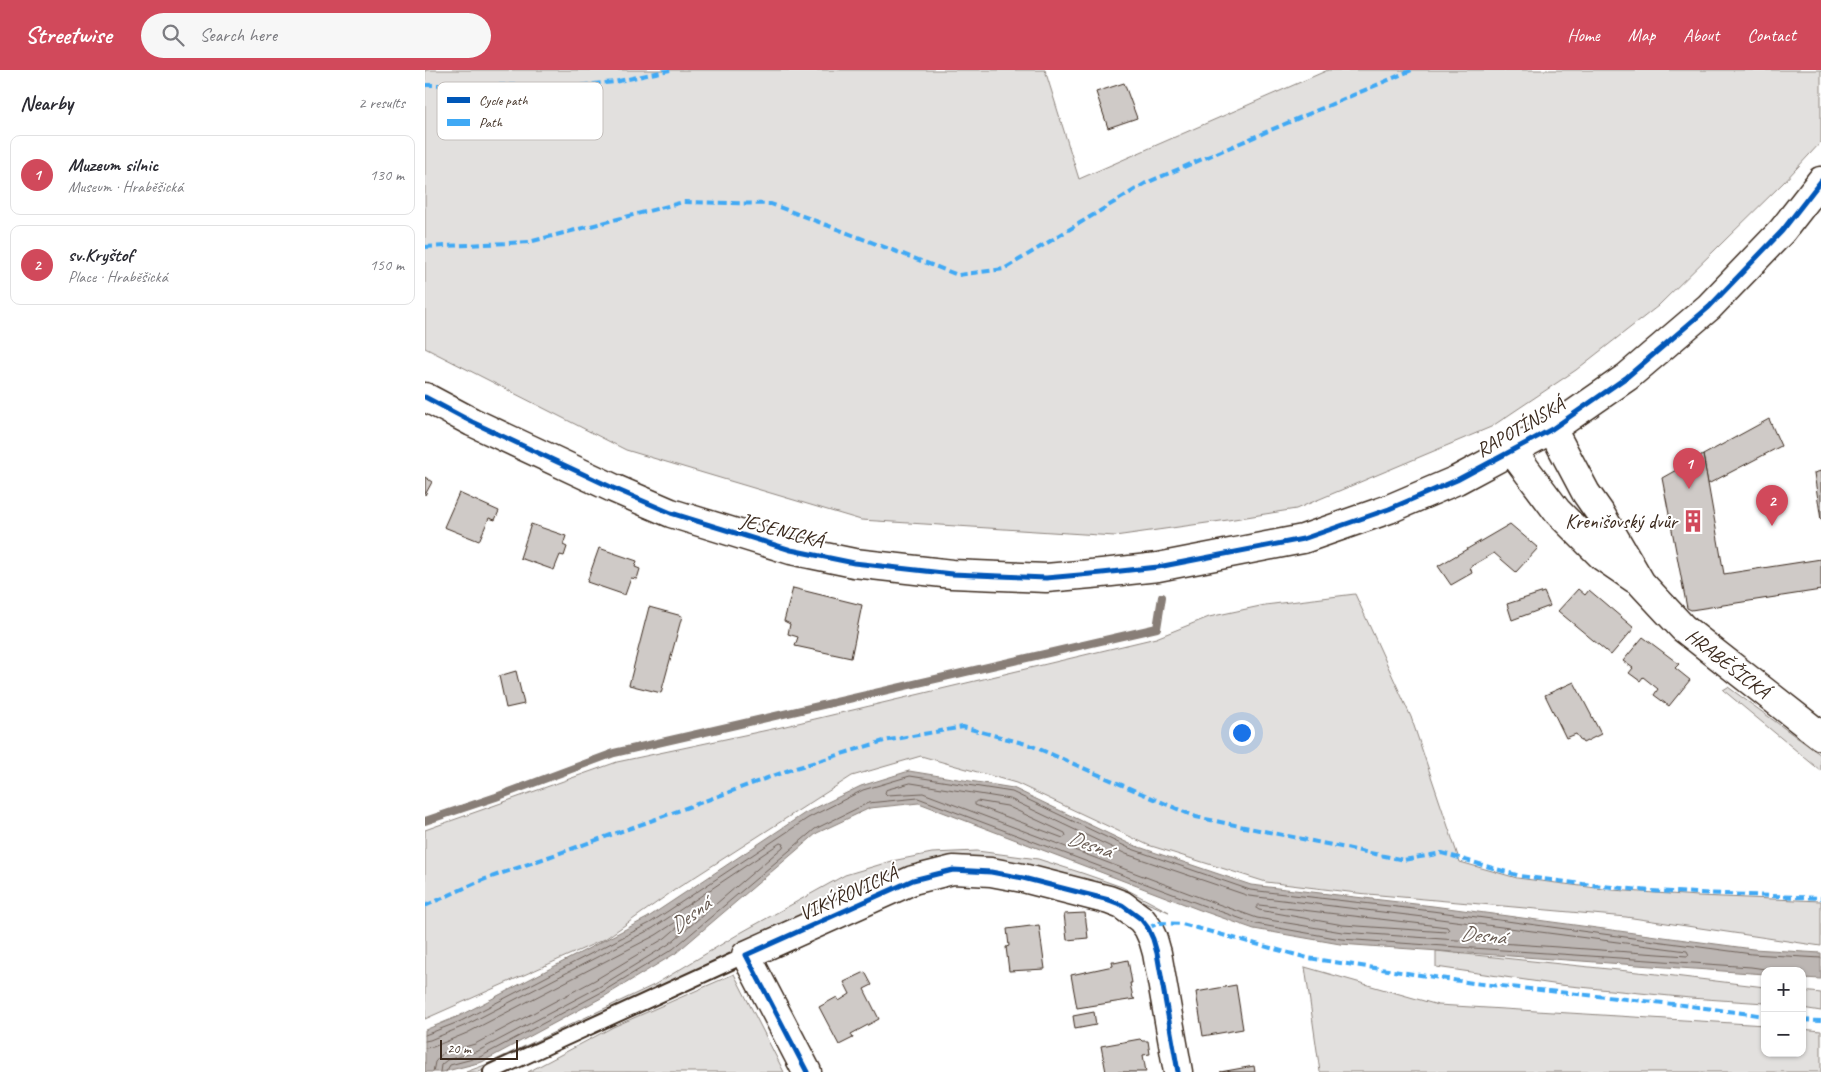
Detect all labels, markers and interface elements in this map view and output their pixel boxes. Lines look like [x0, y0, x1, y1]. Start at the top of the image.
search box [141, 13, 491, 58]
text: Streetwise [25, 20, 111, 50]
icon: search [159, 21, 187, 49]
text: Search here [199, 23, 277, 47]
text: Home [1567, 24, 1600, 46]
text: Map [1628, 24, 1655, 46]
text: About [1683, 24, 1719, 46]
text: Contact [1747, 24, 1796, 46]
legend [437, 82, 603, 140]
text: Nearby [20, 90, 73, 116]
text: Cycle path [479, 92, 528, 109]
text: 2 results [358, 93, 405, 113]
text: Path [479, 114, 503, 131]
text: Muzeum silnic [68, 153, 158, 177]
text: 1 [33, 165, 41, 185]
text: 130 m [370, 165, 404, 185]
text: Museum · Hraběšická [68, 177, 183, 197]
text: sv.Kryštof [68, 243, 133, 267]
text: 2 [33, 255, 41, 275]
text: 150 m [370, 255, 404, 275]
text: Place · Hraběšická [68, 267, 168, 287]
street label: RAPOTÍNSKÁ [1471, 391, 1572, 463]
pin: 1 [1673, 448, 1705, 489]
pin: 2 [1756, 485, 1788, 526]
street label: JESENICKÁ [737, 507, 829, 554]
building icon: Krenišovský dvůr [1680, 508, 1706, 534]
place label: Krenišovský dvůr [1565, 509, 1679, 534]
street label: HRABĚŠICKÁ [1681, 623, 1777, 706]
your location [1229, 720, 1255, 746]
water label: Desná [1065, 824, 1120, 865]
street label: VIKÝŘOVICKÁ [795, 859, 904, 926]
water label: Desná [664, 888, 720, 939]
water label: Desná [1459, 920, 1512, 951]
map controls [1761, 967, 1806, 1057]
button: + [1761, 967, 1806, 1012]
button: − [1761, 1012, 1806, 1057]
scale bar [440, 1037, 517, 1060]
text: 20 m [447, 1040, 471, 1057]

